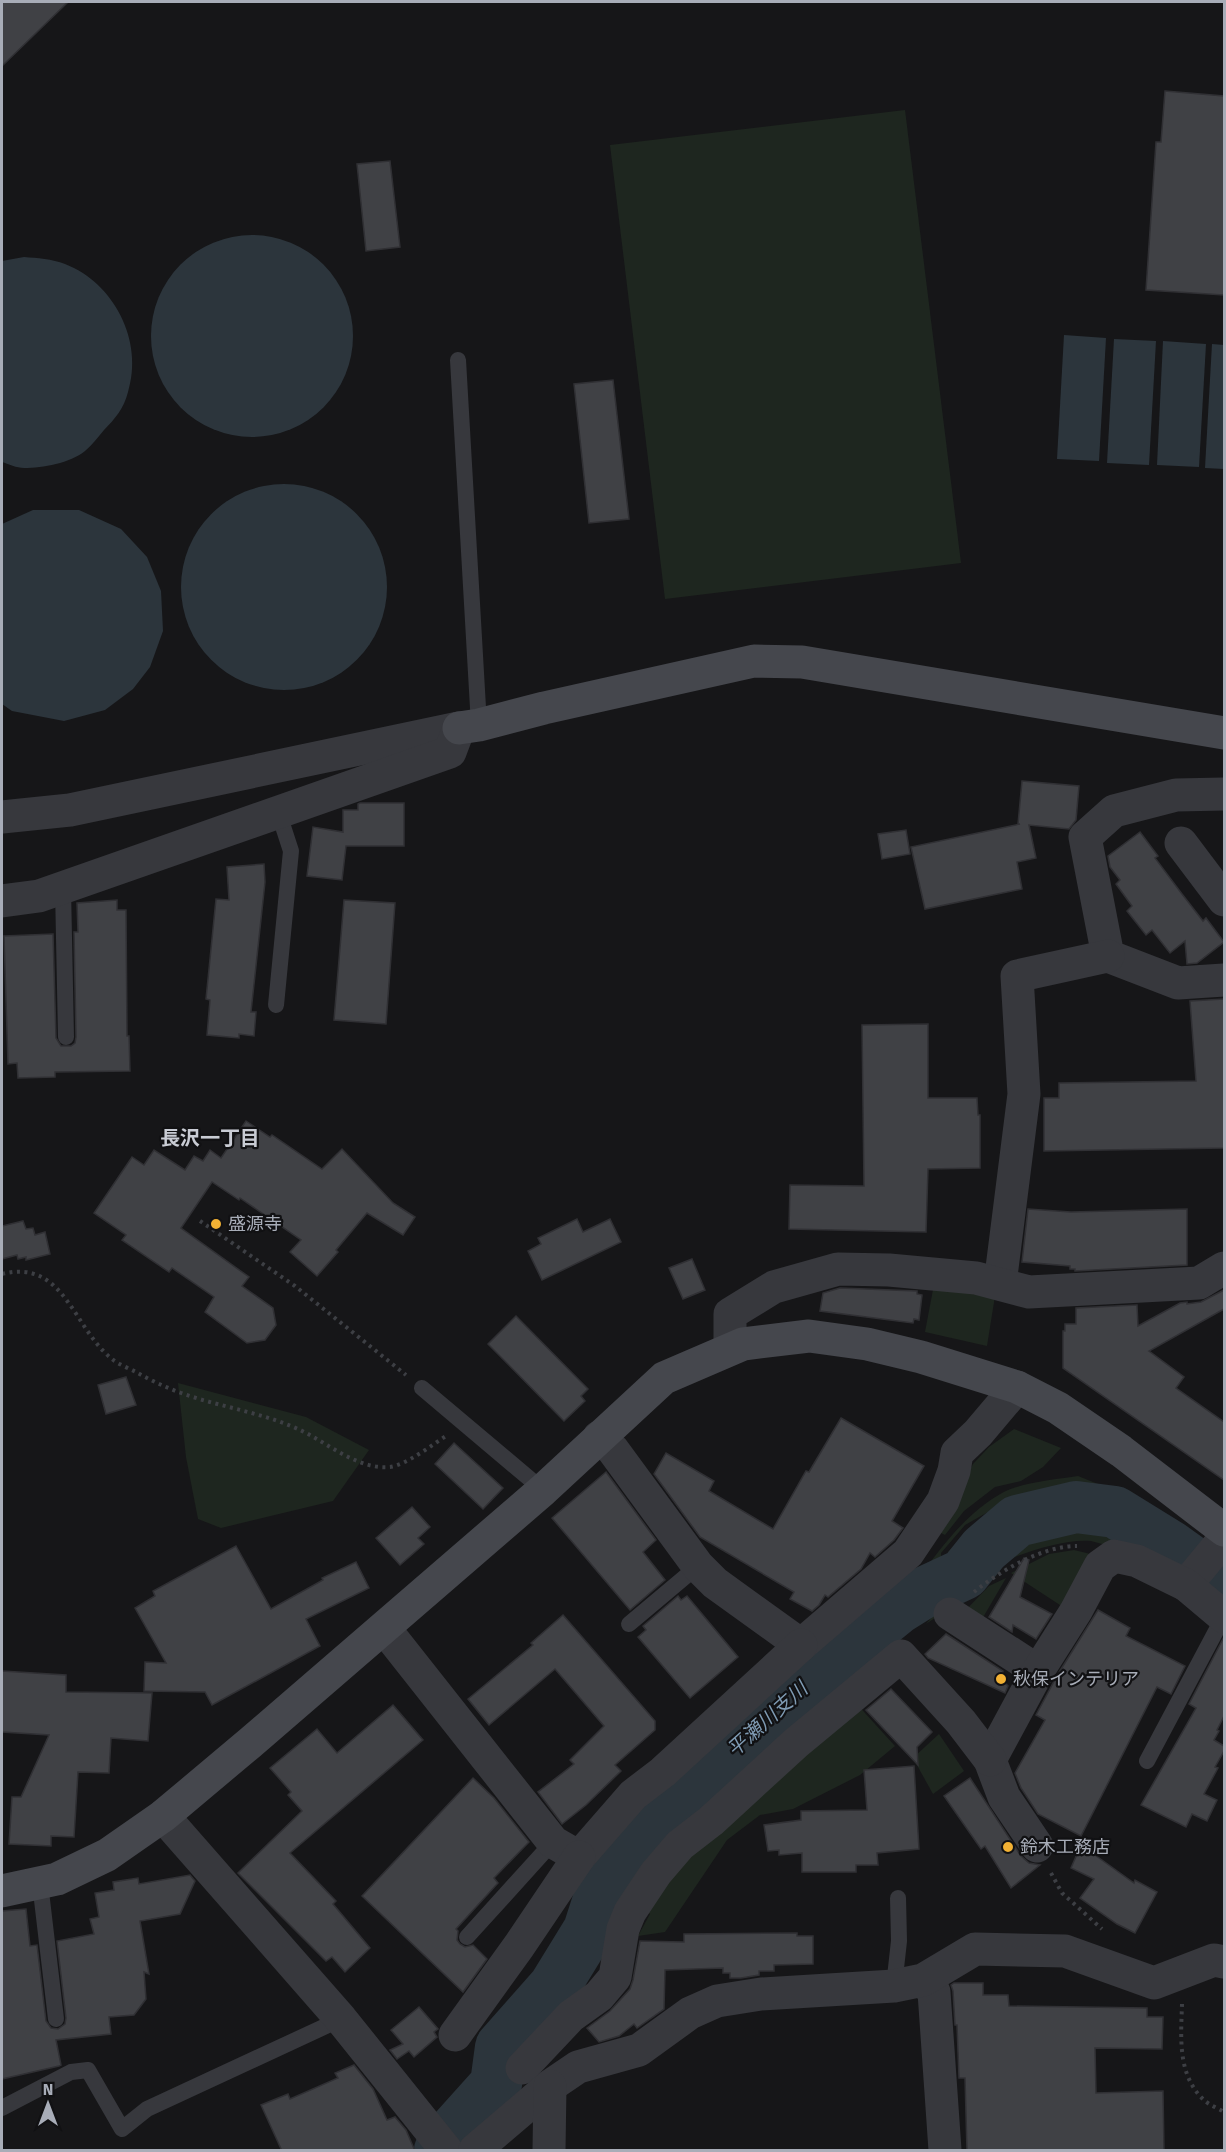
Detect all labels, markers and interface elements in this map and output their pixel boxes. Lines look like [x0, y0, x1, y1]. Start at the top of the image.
district label: 長沢一丁目 [160, 1126, 260, 1150]
place label: 盛源寺 [228, 1213, 282, 1235]
marker: 盛源寺 [209, 1217, 223, 1231]
place label: 秋保インテリア [1013, 1668, 1139, 1690]
marker: 秋保インテリア [994, 1672, 1008, 1686]
water label: 平瀬川支川 [722, 1675, 814, 1761]
place label: 鈴木工務店 [1020, 1836, 1110, 1858]
marker: 鈴木工務店 [1001, 1840, 1015, 1854]
north arrow [18, 2074, 78, 2134]
text: N [43, 2080, 53, 2099]

